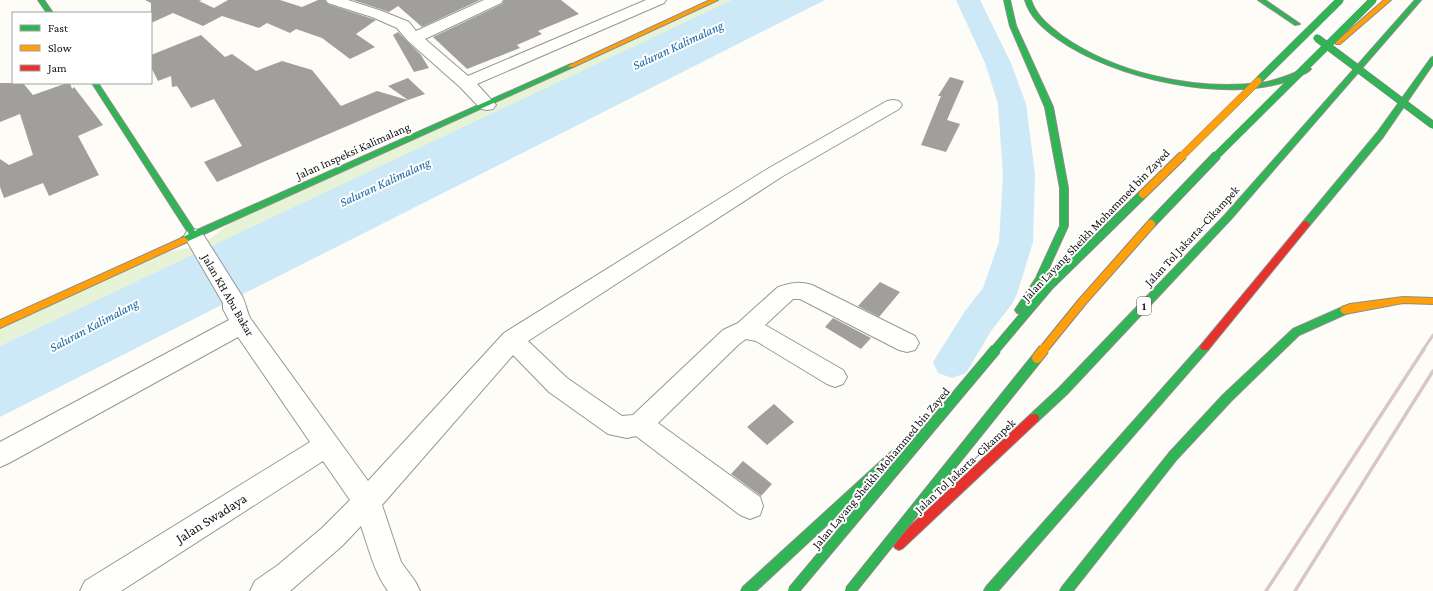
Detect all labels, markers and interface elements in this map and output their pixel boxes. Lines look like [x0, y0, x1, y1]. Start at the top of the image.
legend [12, 12, 152, 84]
water label: Saluran Kalimalang [630, 17, 727, 73]
text: Fast [48, 21, 69, 35]
text: Slow [48, 41, 72, 55]
text: Jam [47, 61, 67, 75]
street label: Jalan Inspeksi Kalimalang [293, 119, 412, 183]
street label: Jalan Layang Sheikh Mohammed bin Zayed [1019, 145, 1173, 305]
water label: Saluran Kalimalang [337, 154, 434, 210]
street label: Jalan Tol Jakarta–Cikampek [1141, 183, 1242, 290]
street label: Jalan KH Abu Bakar [198, 251, 258, 339]
water label: Saluran Kalimalang [47, 295, 142, 355]
road number: 1 [1137, 297, 1151, 315]
street label: Jalan Layang Sheikh Mohammed bin Zayed [809, 384, 953, 552]
street label: Jalan Tol Jakarta–Cikampek [911, 416, 1018, 517]
street label: Jalan Swadaya [171, 490, 250, 547]

